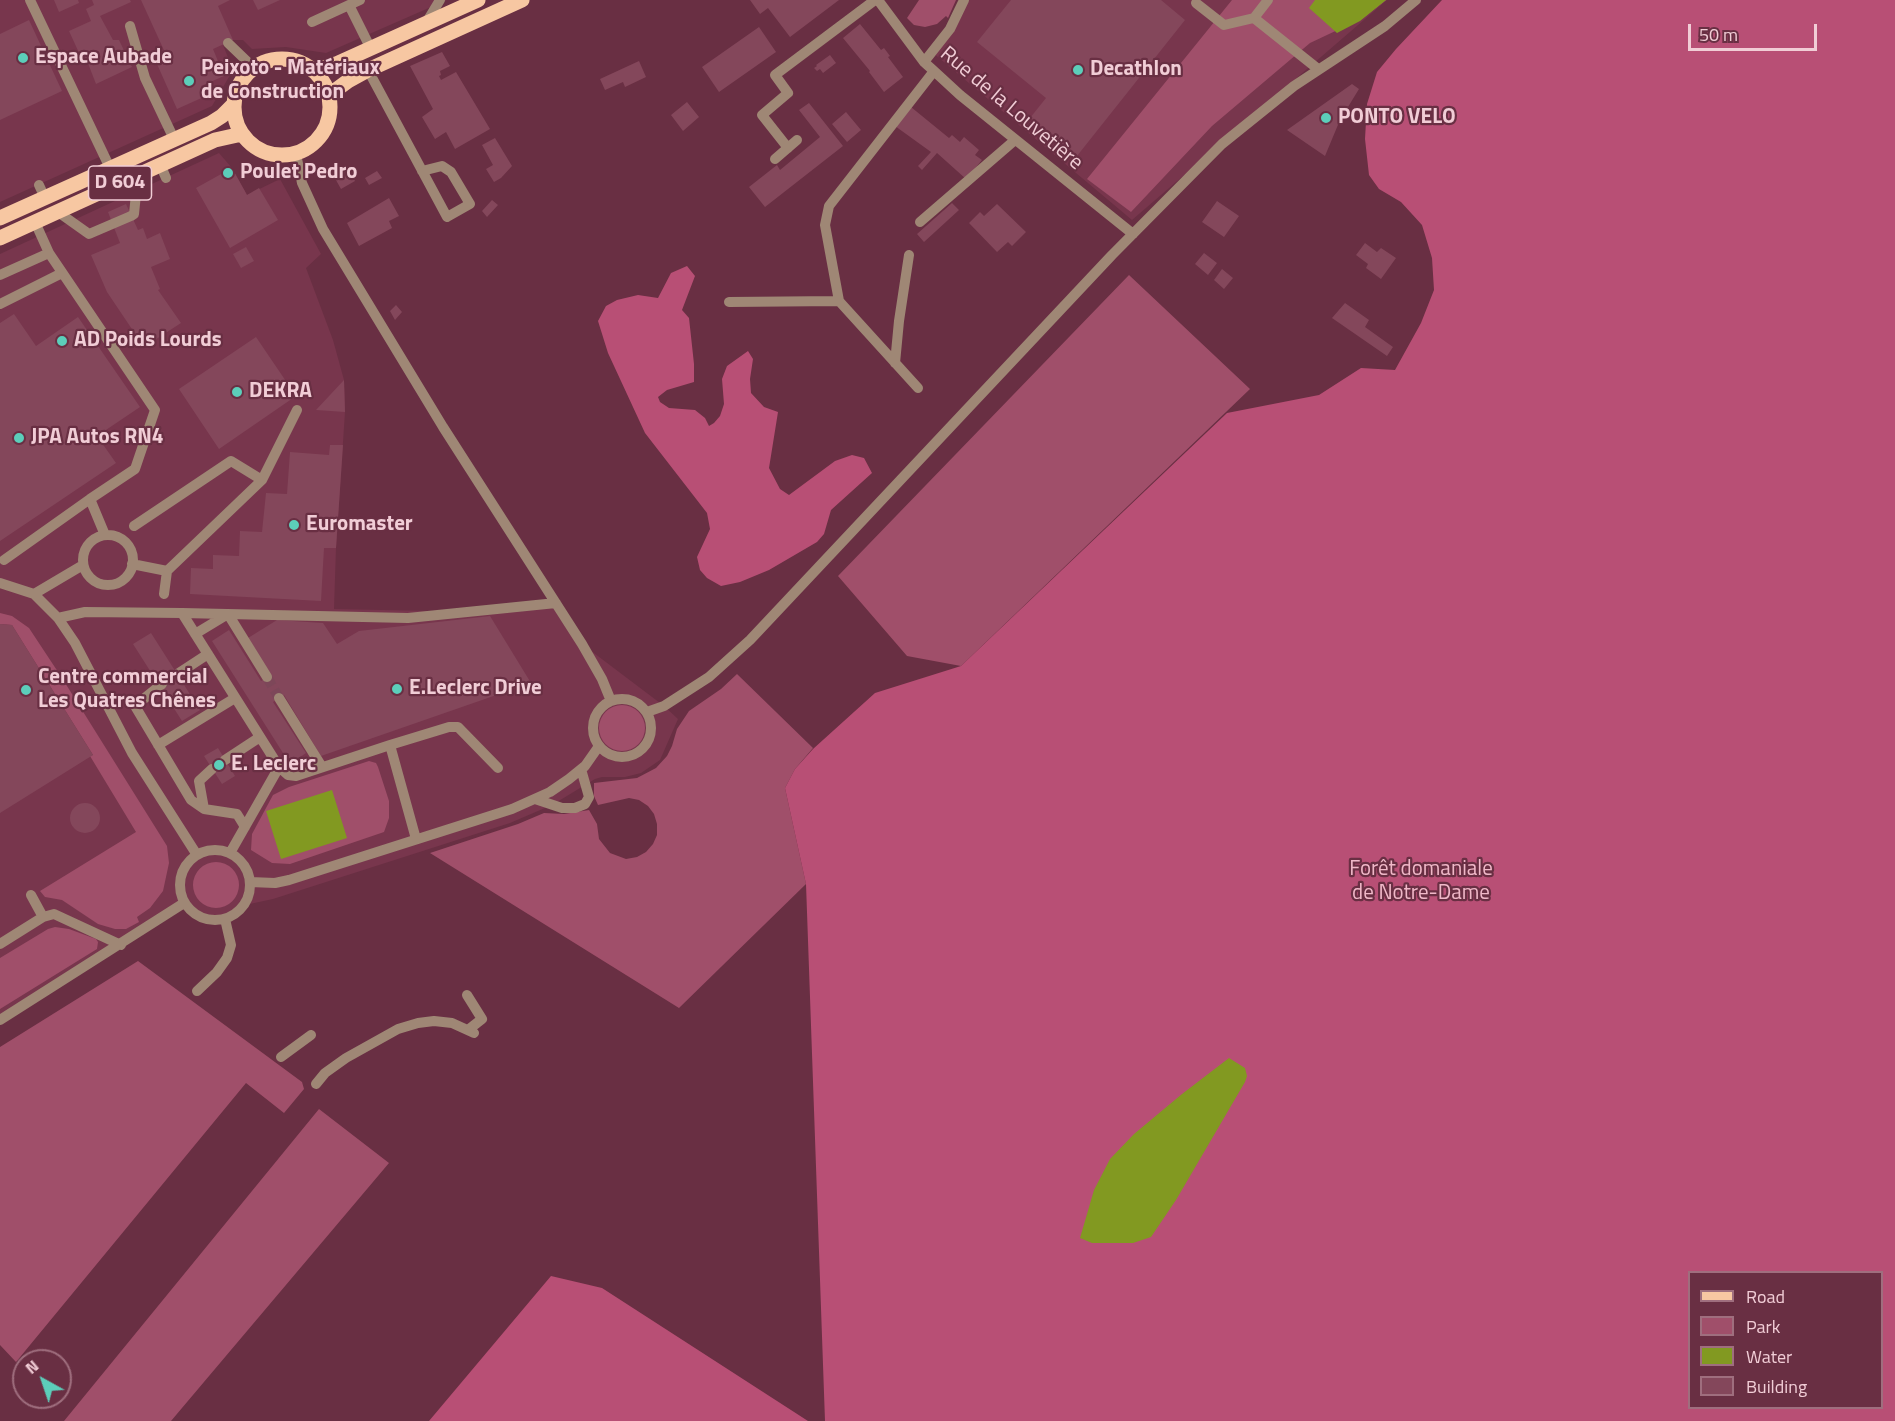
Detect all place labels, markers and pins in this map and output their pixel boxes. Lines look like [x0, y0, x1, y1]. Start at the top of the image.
place label: Espace Aubade [35, 45, 172, 71]
marker: Espace Aubade [16, 51, 30, 65]
place label: Peixoto - Matériaux de Construction [201, 56, 380, 106]
place label: Decathlon [1090, 57, 1182, 83]
marker: Decathlon [1071, 63, 1085, 77]
marker: Peixoto - Matériaux de Construction [182, 74, 196, 88]
place label: PONTO VELO [1338, 105, 1456, 131]
marker: PONTO VELO [1319, 111, 1333, 125]
place label: Poulet Pedro [240, 160, 357, 186]
marker: Poulet Pedro [221, 166, 235, 180]
place label: AD Poids Lourds [74, 328, 222, 354]
marker: AD Poids Lourds [55, 334, 69, 348]
place label: DEKRA [249, 379, 312, 405]
marker: DEKRA [230, 385, 244, 399]
place label: JPA Autos RN4 [31, 425, 164, 451]
marker: JPA Autos RN4 [12, 431, 26, 445]
place label: Euromaster [306, 512, 413, 538]
marker: Euromaster [287, 518, 301, 532]
place label: Centre commercial Les Quatres Chênes [38, 665, 216, 715]
place label: E.Leclerc Drive [409, 676, 542, 702]
marker: E.Leclerc Drive [390, 682, 404, 696]
marker: Centre commercial Les Quatres Chênes [19, 683, 33, 697]
place label: E. Leclerc [231, 752, 316, 778]
marker: E. Leclerc [212, 758, 226, 772]

